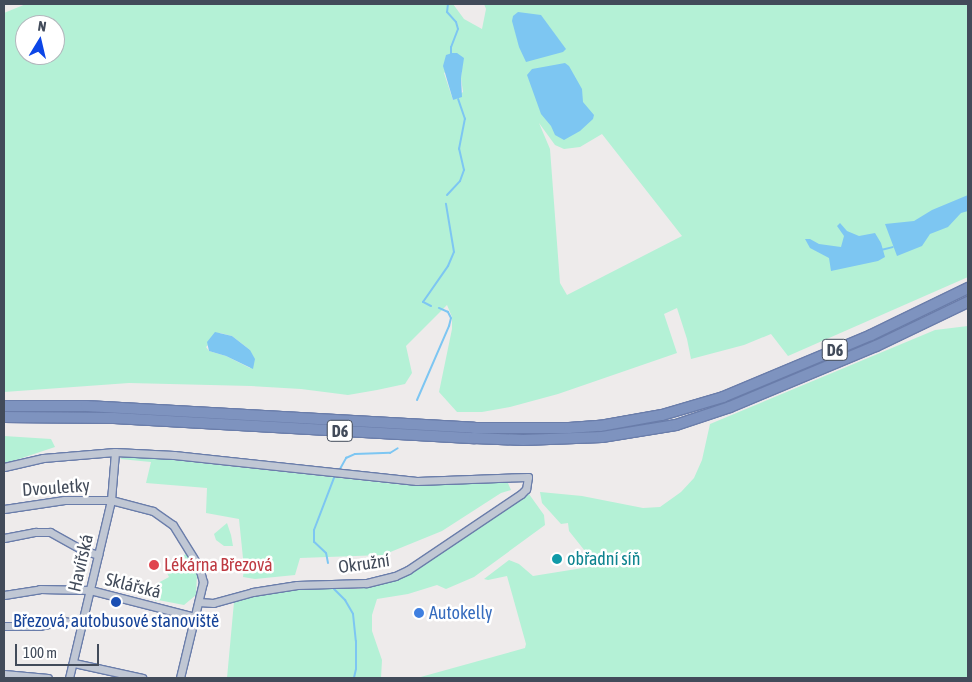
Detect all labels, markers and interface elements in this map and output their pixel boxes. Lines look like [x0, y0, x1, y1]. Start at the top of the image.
north arrow [15, 15, 65, 65]
text: N [37, 18, 48, 35]
road number: D6 [821, 336, 849, 364]
road number: D6 [326, 418, 354, 444]
street label: Dvouletky [21, 475, 91, 501]
street label: Havířská [64, 532, 98, 594]
place label: obřadní síň [567, 548, 640, 570]
street label: Okružní [337, 550, 391, 578]
marker: obřadní síň [551, 553, 563, 565]
place label: Lékárna Březová [164, 554, 273, 576]
marker: Lékárna Březová [148, 559, 160, 571]
street label: Sklářská [103, 569, 163, 603]
marker: Březová, autobusové stanoviště [110, 596, 122, 608]
place label: Autokelly [429, 602, 492, 624]
marker: Autokelly [413, 607, 425, 619]
place label: Březová, autobusové stanoviště [13, 610, 219, 632]
scale bar [18, 634, 101, 666]
text: 100 m [23, 644, 57, 661]

